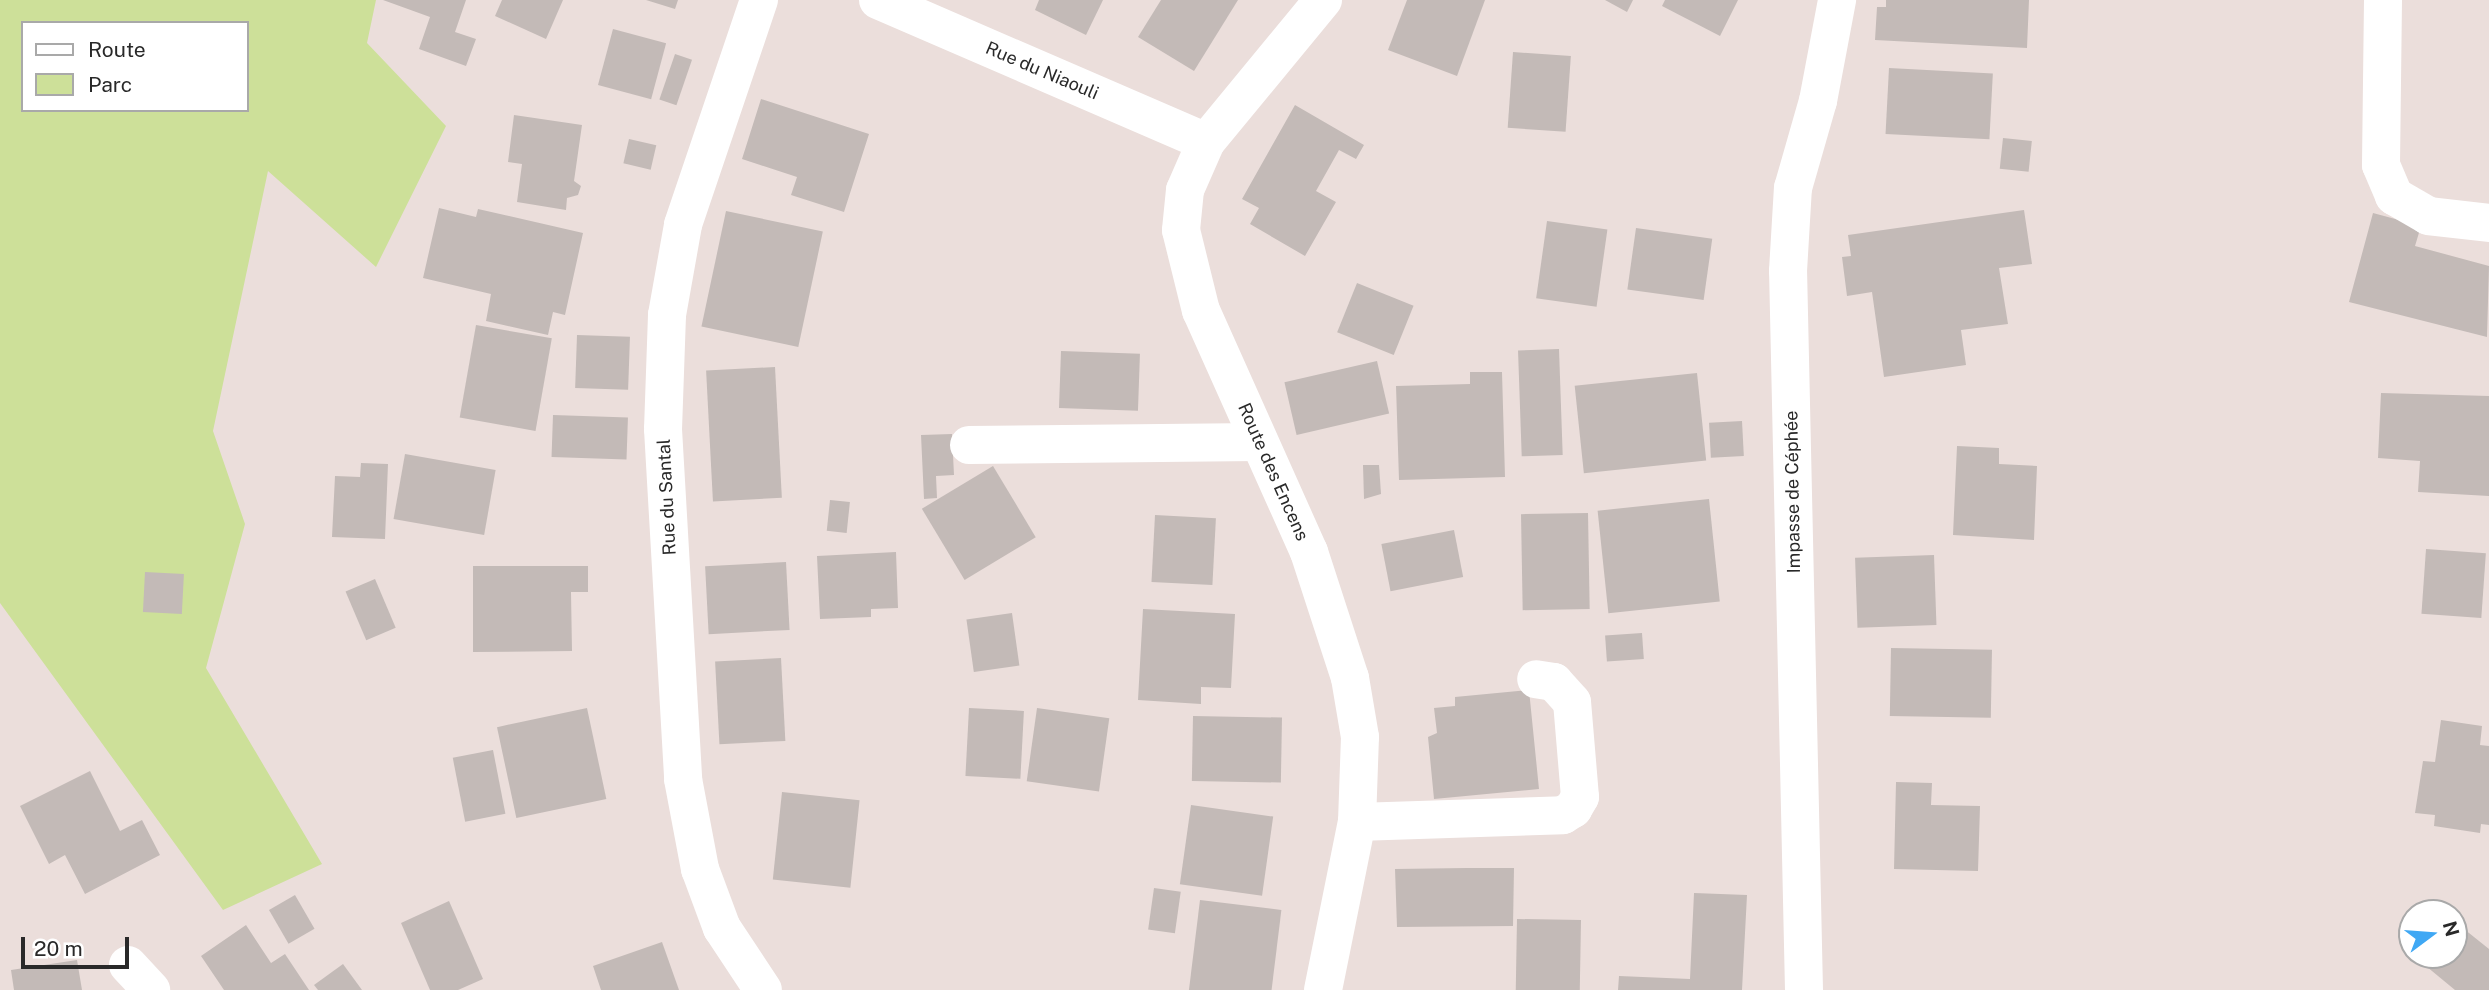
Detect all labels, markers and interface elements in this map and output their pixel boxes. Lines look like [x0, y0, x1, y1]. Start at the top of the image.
legend [21, 21, 248, 112]
text: Route [88, 37, 146, 62]
street label: Rue du Niaouli [982, 37, 1102, 105]
text: Parc [88, 72, 132, 97]
street label: Route des Encens [1233, 400, 1313, 544]
street label: Impasse de Céphée [1781, 410, 1805, 574]
street label: Rue du Santal [653, 438, 681, 556]
north arrow [2398, 899, 2468, 969]
text: N [2439, 919, 2464, 939]
scale bar [24, 923, 133, 967]
text: 20 m [34, 936, 83, 961]

